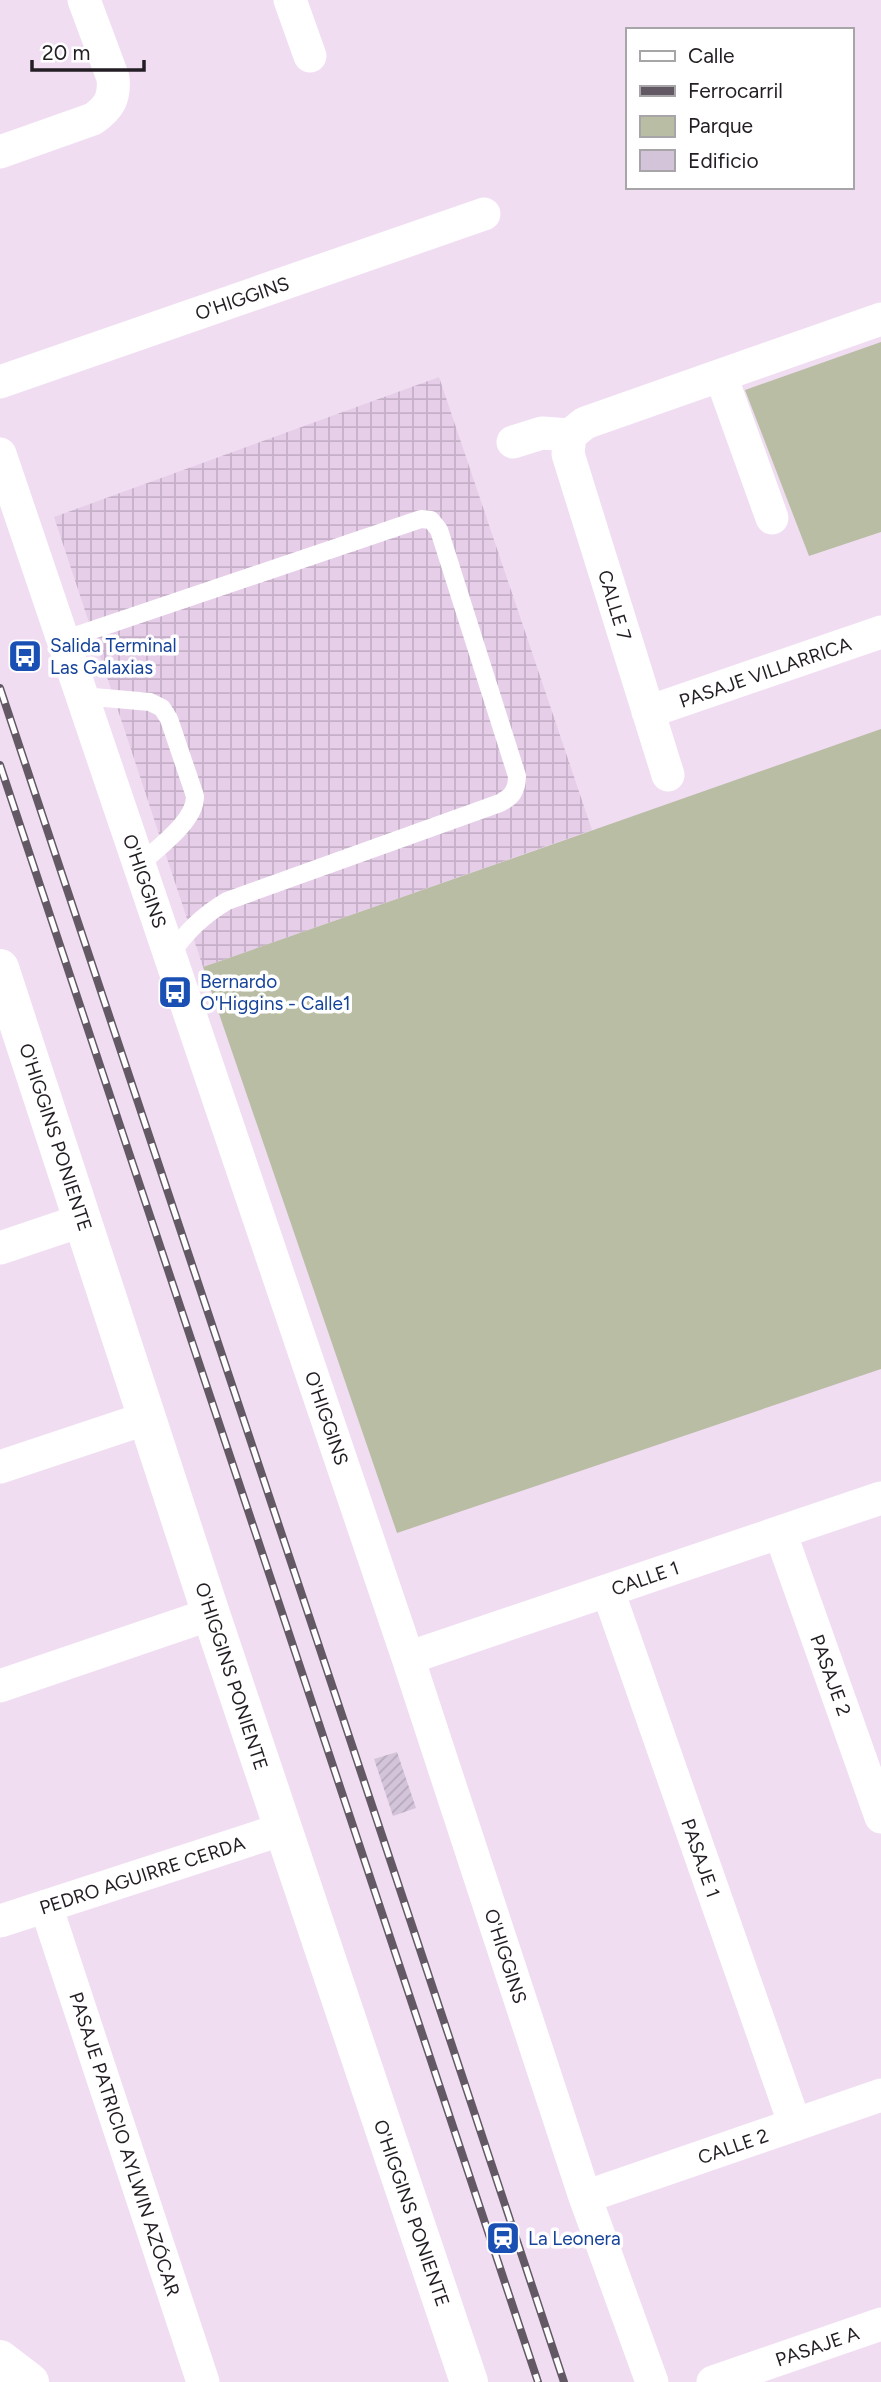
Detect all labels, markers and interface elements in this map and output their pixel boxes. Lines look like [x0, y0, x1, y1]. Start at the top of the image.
scale bar [32, 28, 144, 72]
legend [626, 28, 853, 189]
text: 20 m [42, 40, 90, 65]
text: Calle [688, 43, 735, 68]
text: Ferrocarril [688, 78, 783, 103]
text: Parque [688, 113, 753, 138]
text: Edificio [688, 148, 759, 173]
street label: O'HIGGINS [192, 272, 292, 325]
street label: CALLE 7 [593, 567, 636, 643]
street label: PASAJE VILLARRICA [676, 632, 854, 713]
place label: Salida Terminal Las Galaxias [50, 634, 177, 679]
bus stop icon: Salida Terminal Las Galaxias [6, 637, 44, 675]
street label: O'HIGGINS [118, 831, 171, 931]
place label: Bernardo O'Higgins - Calle1 [200, 970, 351, 1015]
bus stop icon: Bernardo O'Higgins - Calle1 [156, 973, 194, 1011]
street label: O'HIGGINS PONIENTE [14, 1040, 97, 1234]
street label: O'HIGGINS [300, 1368, 353, 1468]
street label: CALLE 1 [608, 1556, 682, 1601]
street label: O'HIGGINS PONIENTE [190, 1579, 273, 1773]
street label: PASAJE 2 [805, 1631, 856, 1719]
street label: PASAJE 1 [676, 1816, 725, 1901]
street label: PEDRO AGUIRRE CERDA [37, 1831, 248, 1920]
street label: O'HIGGINS [479, 1906, 532, 2006]
street label: PASAJE PATRICIO AYLWIN AZÓCAR [64, 1989, 185, 2299]
street label: O'HIGGINS PONIENTE [369, 2117, 454, 2310]
street label: CALLE 2 [695, 2124, 771, 2169]
station icon: La Leonera [484, 2219, 522, 2257]
place label: La Leonera [528, 2227, 621, 2250]
street label: PASAJE A [772, 2321, 862, 2372]

